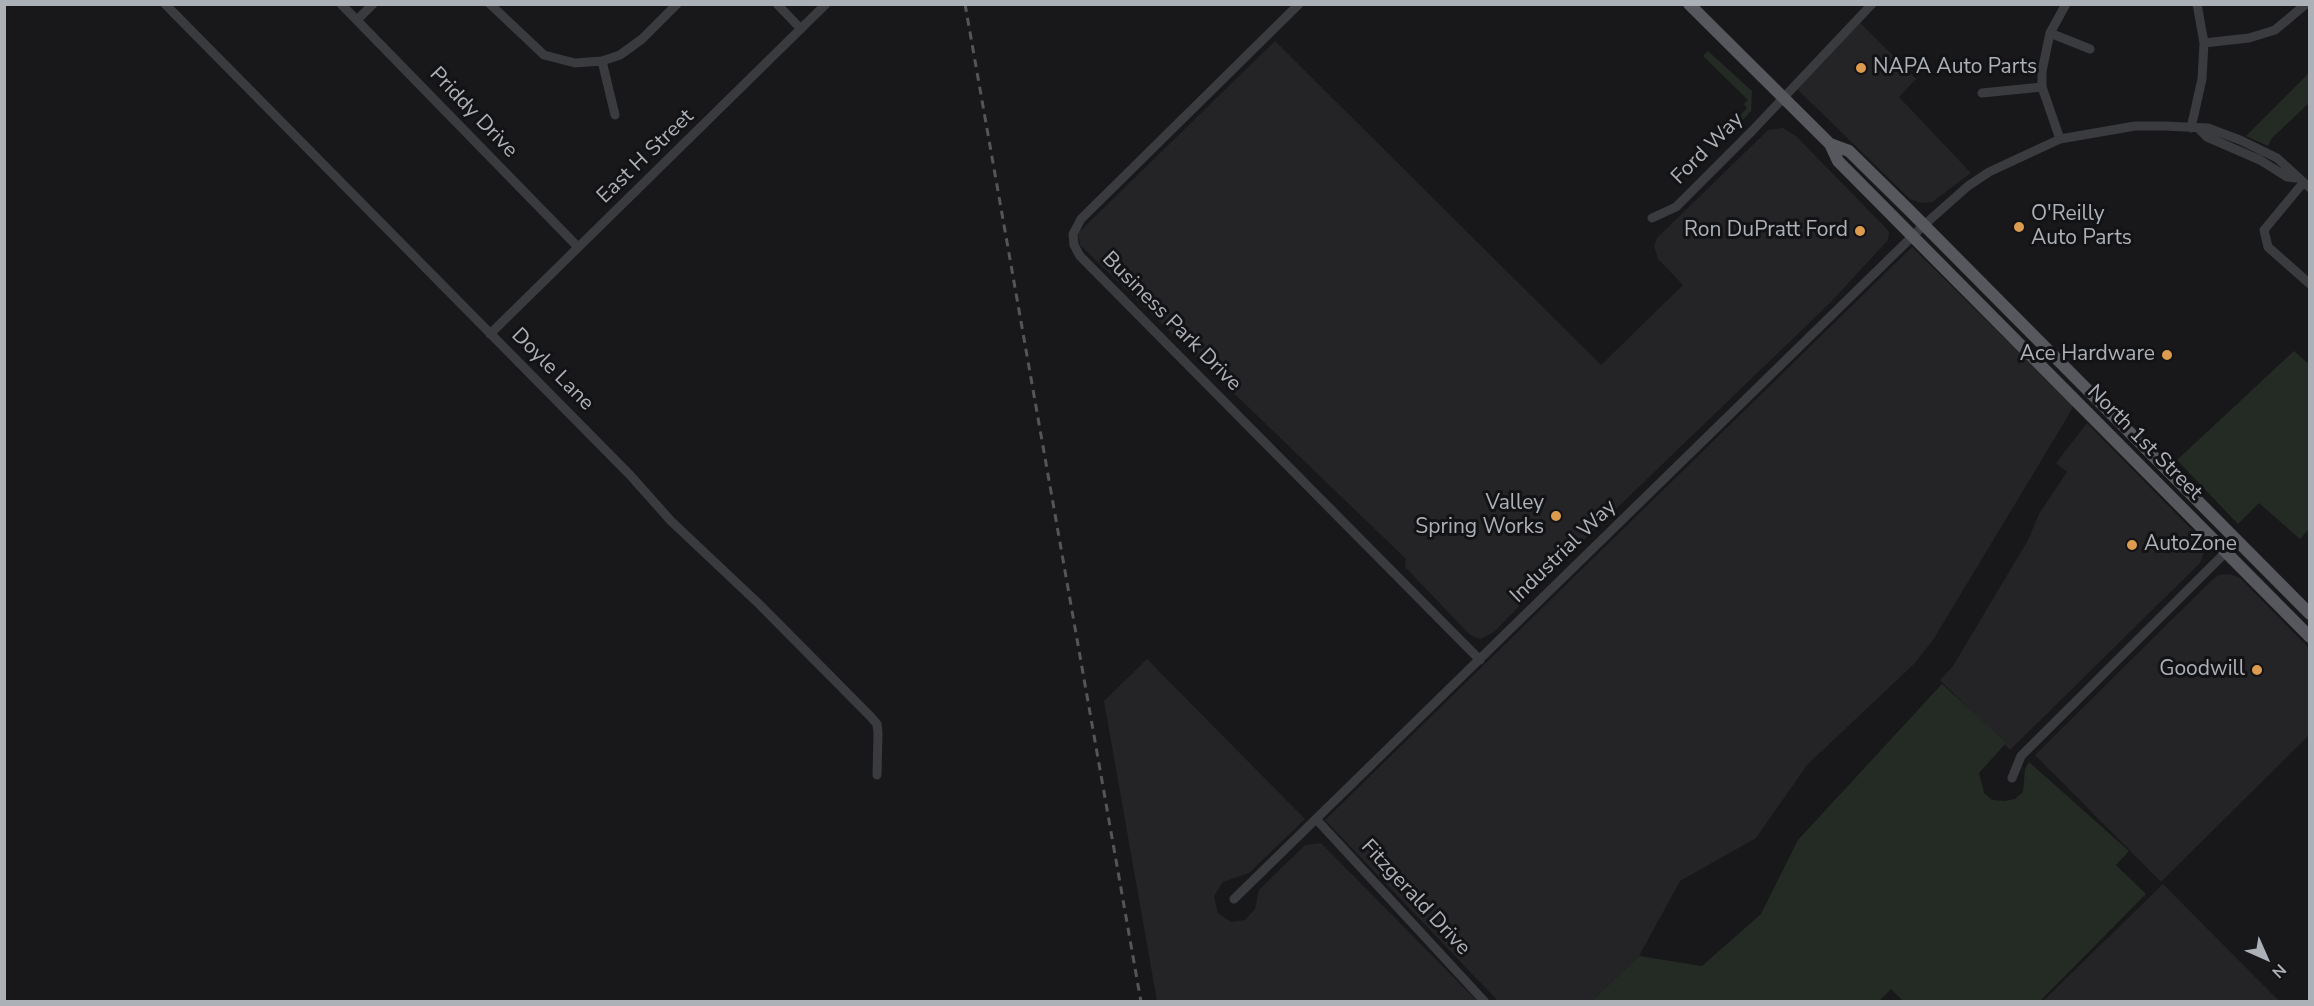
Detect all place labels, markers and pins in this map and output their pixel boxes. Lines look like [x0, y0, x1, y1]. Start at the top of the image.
place label: NAPA Auto Parts [1873, 55, 2037, 81]
marker: NAPA Auto Parts [1854, 61, 1868, 75]
place label: O'Reilly Auto Parts [2031, 202, 2132, 252]
place label: Ron DuPratt Ford [1684, 218, 1848, 244]
marker: O'Reilly Auto Parts [2012, 220, 2026, 234]
marker: Ron DuPratt Ford [1853, 224, 1867, 238]
place label: Ace Hardware [2020, 342, 2155, 368]
marker: Ace Hardware [2160, 348, 2174, 362]
place label: Valley Spring Works [1415, 491, 1544, 541]
marker: Valley Spring Works [1549, 509, 1563, 523]
place label: AutoZone [2144, 532, 2237, 558]
marker: AutoZone [2125, 538, 2139, 552]
place label: Goodwill [2159, 657, 2245, 683]
marker: Goodwill [2250, 663, 2264, 677]

